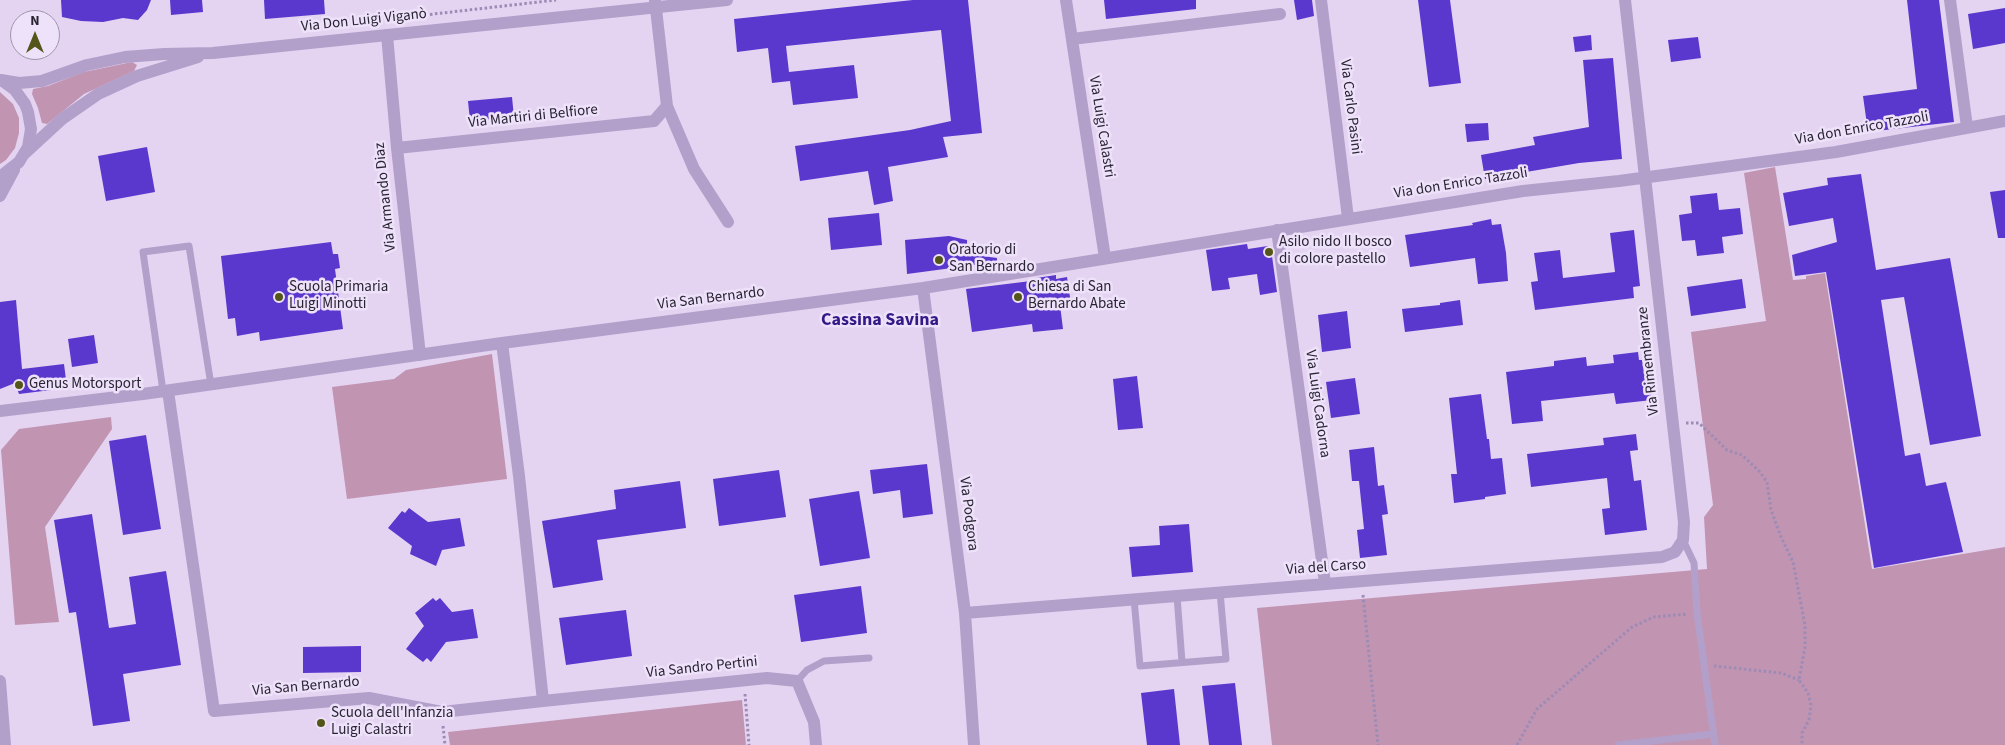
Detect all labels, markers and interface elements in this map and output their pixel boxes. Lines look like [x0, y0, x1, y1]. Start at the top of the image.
street label: Via Don Luigi Viganò [300, 5, 428, 37]
north arrow [10, 10, 60, 60]
text: N [30, 11, 40, 31]
street label: Via Carlo Pasini [1335, 58, 1365, 156]
street label: Via Luigi Calastri [1084, 75, 1118, 179]
street label: Via Martiri di Belfiore [467, 101, 599, 133]
street label: Via don Enrico Tazzoli [1794, 108, 1930, 150]
street label: Via Armando Diaz [371, 141, 401, 253]
street label: Via don Enrico Tazzoli [1393, 165, 1529, 203]
place label: Asilo nido Il bosco di colore pastello [1279, 234, 1392, 269]
place label: Oratorio di San Bernardo [949, 242, 1035, 277]
marker: Asilo nido Il bosco di colore pastello [1263, 246, 1275, 258]
marker: Oratorio di San Bernardo [933, 254, 945, 266]
place label: Scuola Primaria Luigi Minotti [289, 279, 388, 314]
place label: Chiesa di San Bernardo Abate [1028, 279, 1126, 314]
street label: Via San Bernardo [657, 284, 765, 314]
marker: Scuola Primaria Luigi Minotti [273, 291, 285, 303]
marker: Chiesa di San Bernardo Abate [1012, 291, 1024, 303]
street label: Via Rimembranze [1634, 306, 1664, 416]
district label: Cassina Savina [821, 310, 939, 332]
street label: Via Luigi Cadorna [1301, 349, 1333, 459]
place label: Genus Motorsport [29, 376, 141, 394]
marker: Genus Motorsport [13, 379, 25, 391]
street label: Via Podgora [955, 476, 981, 552]
street label: Via del Carso [1285, 556, 1367, 580]
street label: Via Sandro Pertini [646, 653, 758, 683]
street label: Via San Bernardo [252, 673, 360, 701]
place label: Scuola dell'Infanzia Luigi Calastri [331, 705, 453, 740]
marker: Scuola dell'Infanzia Luigi Calastri [315, 717, 327, 729]

